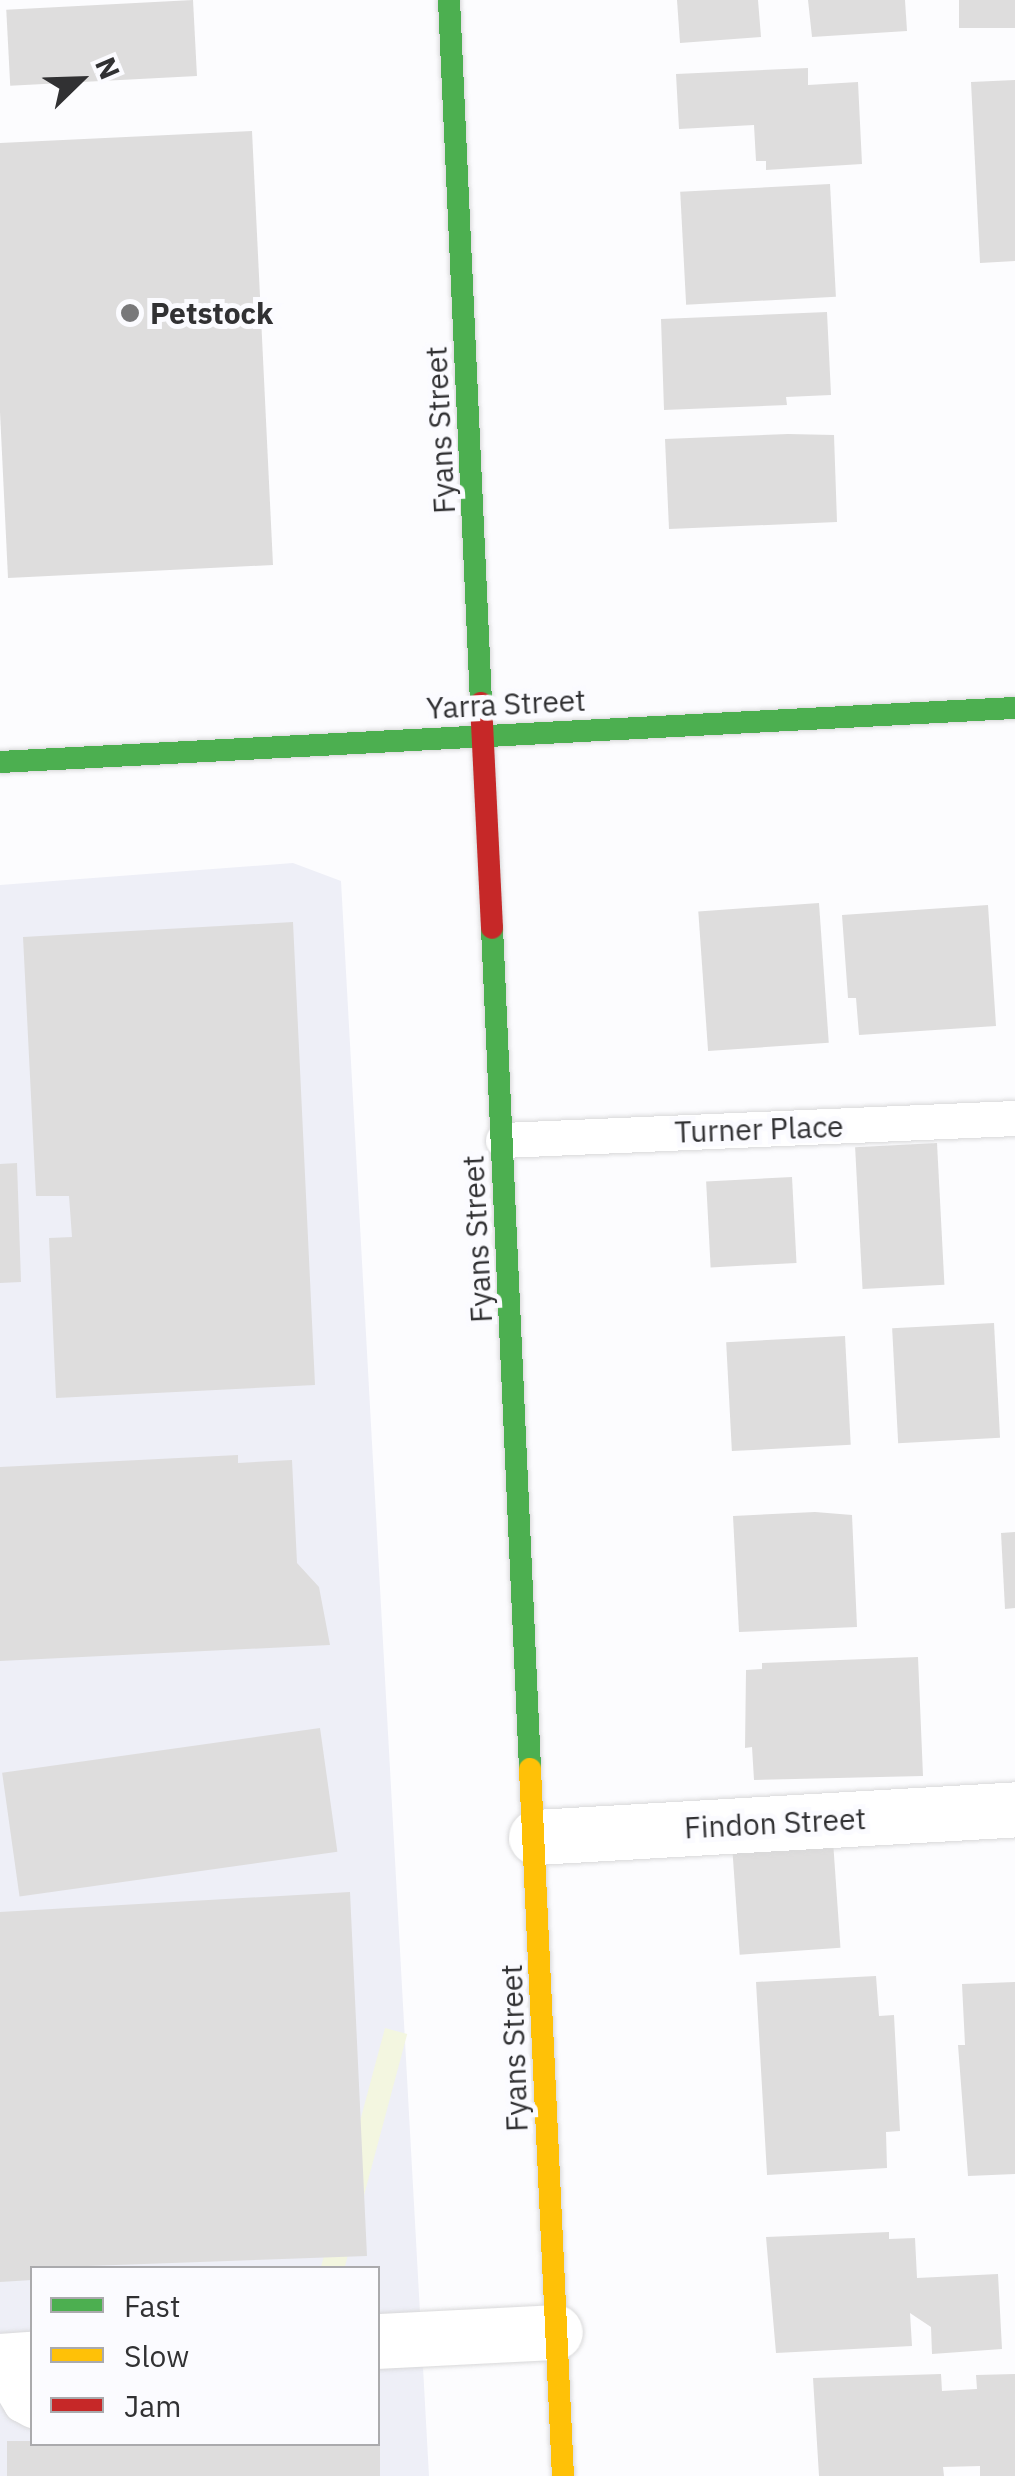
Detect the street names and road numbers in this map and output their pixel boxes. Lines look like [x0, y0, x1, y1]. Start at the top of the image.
street label: Fyans Street [418, 345, 462, 515]
street label: Yarra Street [425, 682, 587, 726]
street label: Turner Place [674, 1108, 844, 1150]
street label: Fyans Street [455, 1154, 499, 1324]
street label: Findon Street [683, 1800, 867, 1846]
street label: Fyans Street [493, 1964, 535, 2132]

